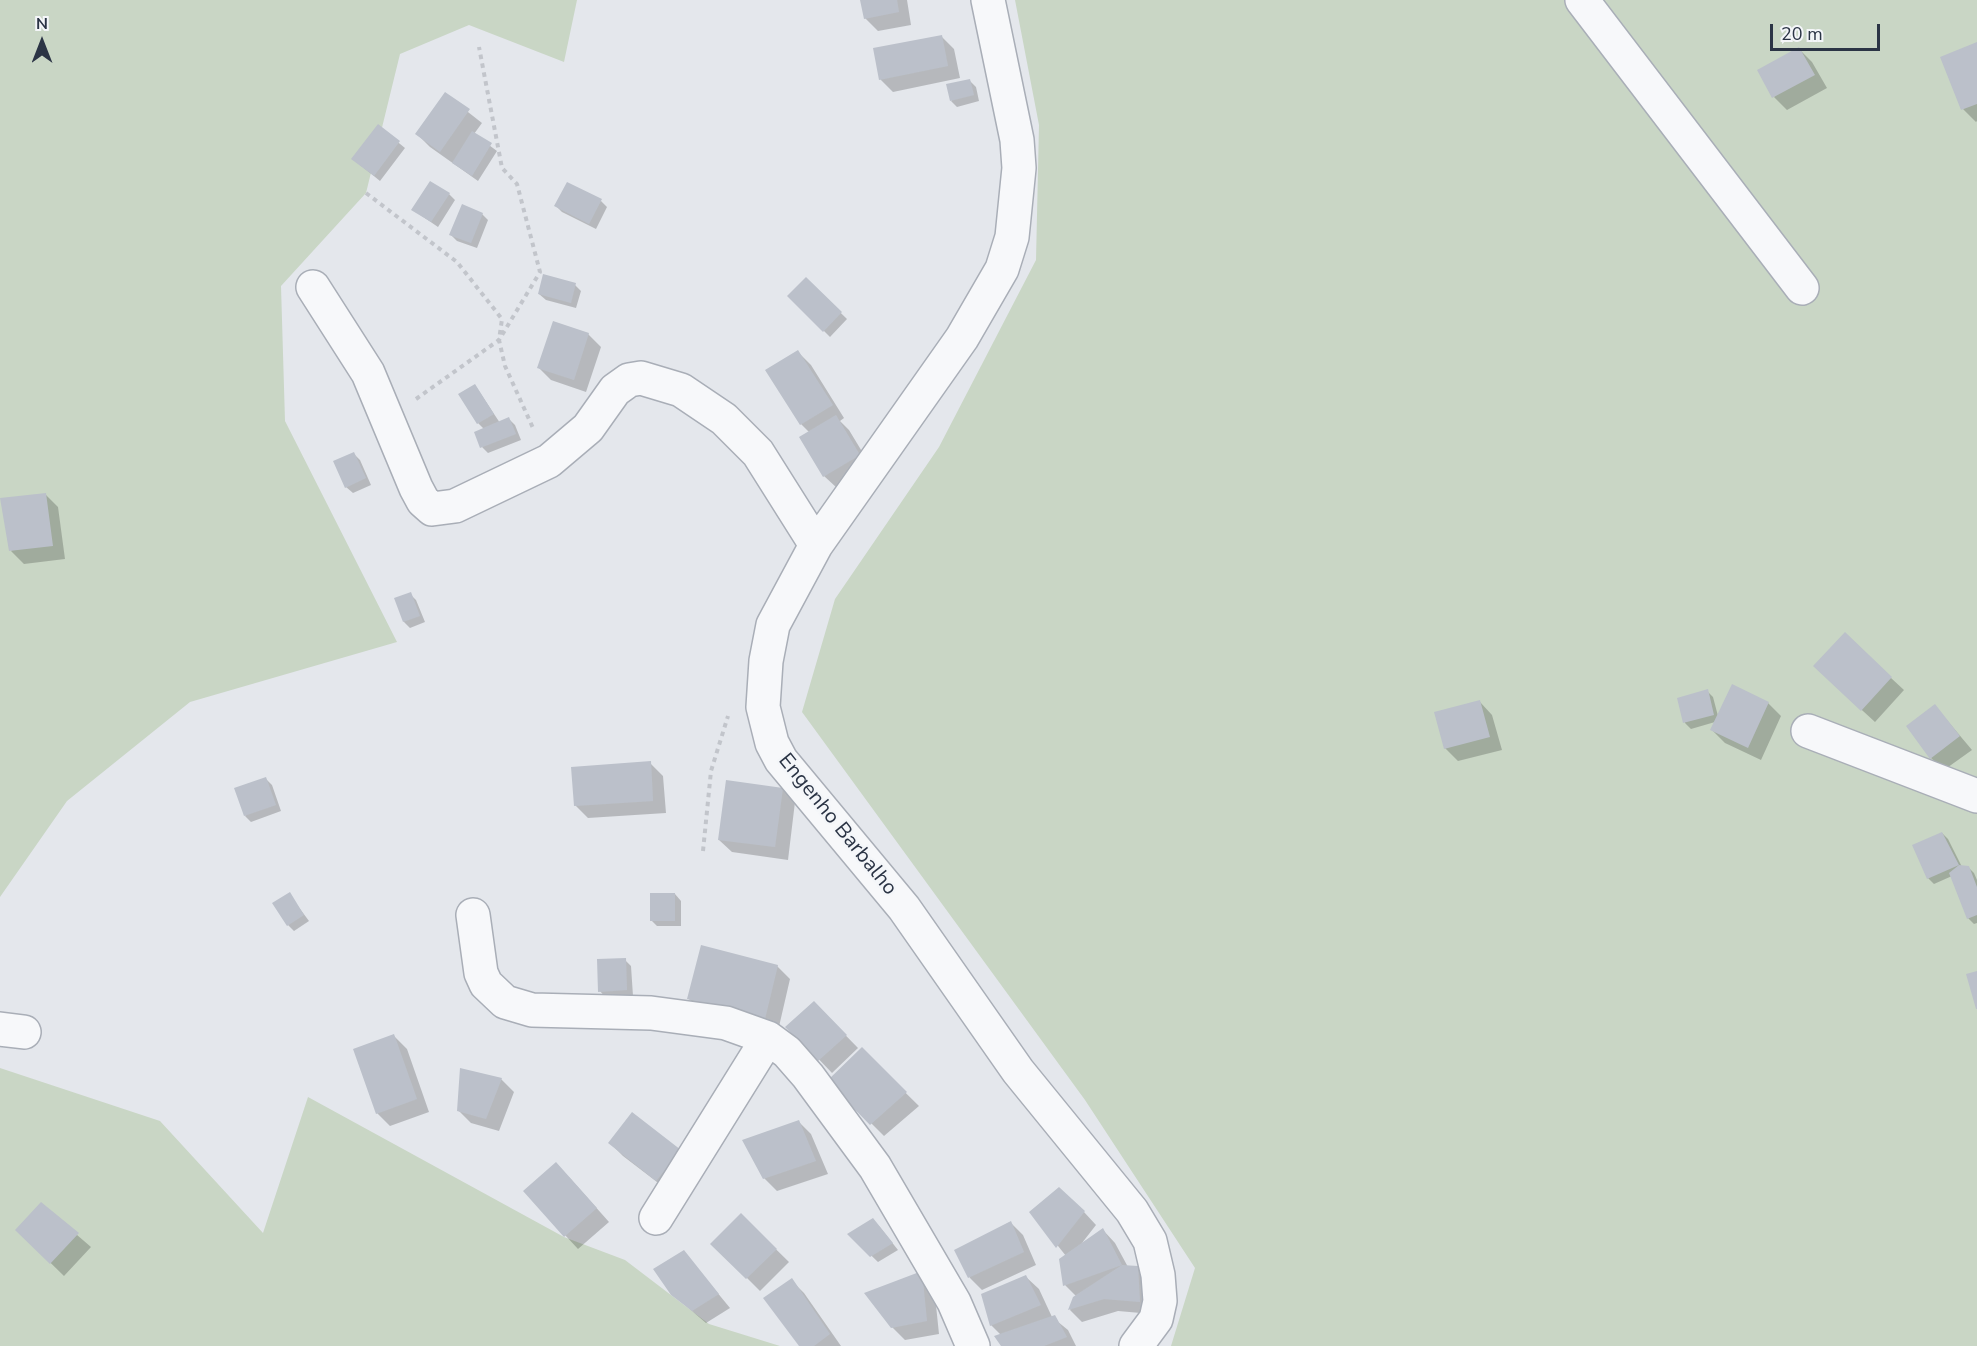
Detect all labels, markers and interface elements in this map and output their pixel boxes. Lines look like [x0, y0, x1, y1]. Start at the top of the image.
north arrow [12, 12, 72, 72]
scale bar [1773, 12, 1882, 50]
text: N [36, 13, 48, 35]
text: 20 m [1781, 22, 1823, 46]
street label: Engenho Barbalho [772, 749, 902, 901]

